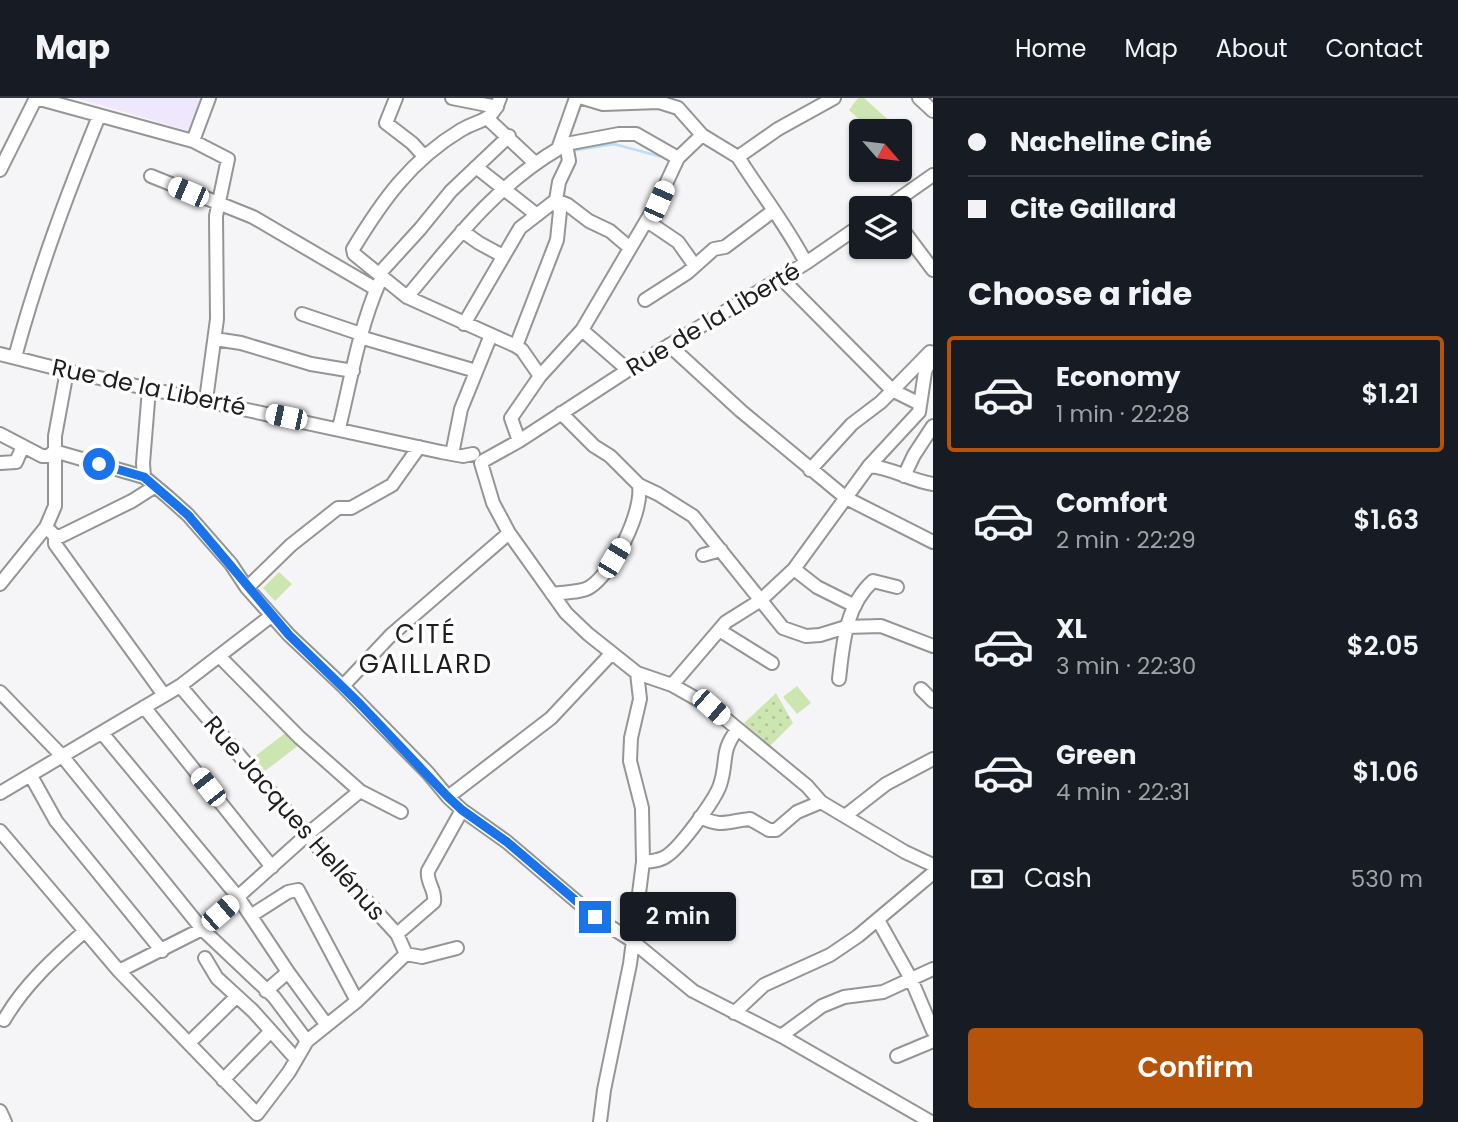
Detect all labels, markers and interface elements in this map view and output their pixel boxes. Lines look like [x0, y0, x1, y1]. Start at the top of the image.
text: Map [35, 24, 110, 71]
text: Home [1015, 32, 1087, 65]
text: Map [1125, 32, 1178, 65]
text: About [1216, 32, 1287, 65]
text: Contact [1325, 32, 1423, 65]
north arrow [849, 119, 912, 182]
map controls [849, 119, 912, 259]
text: Nacheline Ciné [1010, 124, 1212, 160]
car [165, 174, 212, 210]
car [641, 178, 678, 224]
text: Cite Gaillard [1010, 191, 1176, 227]
button: layers [849, 196, 912, 259]
street label: Rue de la Liberté [620, 254, 806, 384]
text: Choose a ride [968, 271, 1192, 316]
street label: Rue de la Liberté [49, 350, 249, 424]
text: Economy [1056, 359, 1180, 395]
icon: car [972, 363, 1035, 426]
text: $1.21 [1361, 376, 1419, 412]
text: 1 min · 22:28 [1056, 398, 1190, 430]
car [264, 402, 309, 432]
route start [83, 448, 115, 480]
text: Comfort [1056, 485, 1168, 521]
icon: car [972, 489, 1035, 552]
text: $1.63 [1354, 502, 1419, 538]
text: 2 min · 22:29 [1056, 524, 1196, 556]
car [595, 535, 634, 581]
text: XL [1056, 611, 1087, 647]
icon: car [972, 615, 1035, 678]
district label: CITÉ GAILLARD [359, 616, 493, 682]
text: $2.05 [1347, 628, 1419, 664]
text: 3 min · 22:30 [1056, 650, 1196, 682]
car [689, 685, 734, 729]
street label: Rue Jacques Hellénus [197, 708, 393, 928]
text: Green [1056, 737, 1137, 773]
icon: car [972, 741, 1035, 804]
text: $1.06 [1352, 754, 1419, 790]
car [187, 764, 230, 810]
text: 4 min · 22:31 [1056, 776, 1190, 808]
icon: cash [968, 860, 1006, 898]
text: Cash [1024, 860, 1092, 896]
text: 530 m [1351, 863, 1423, 895]
car [198, 891, 243, 935]
callout: 2 min [620, 892, 735, 942]
text: 2 min [646, 900, 710, 932]
route end [579, 901, 611, 933]
button: Confirm [968, 1028, 1423, 1108]

